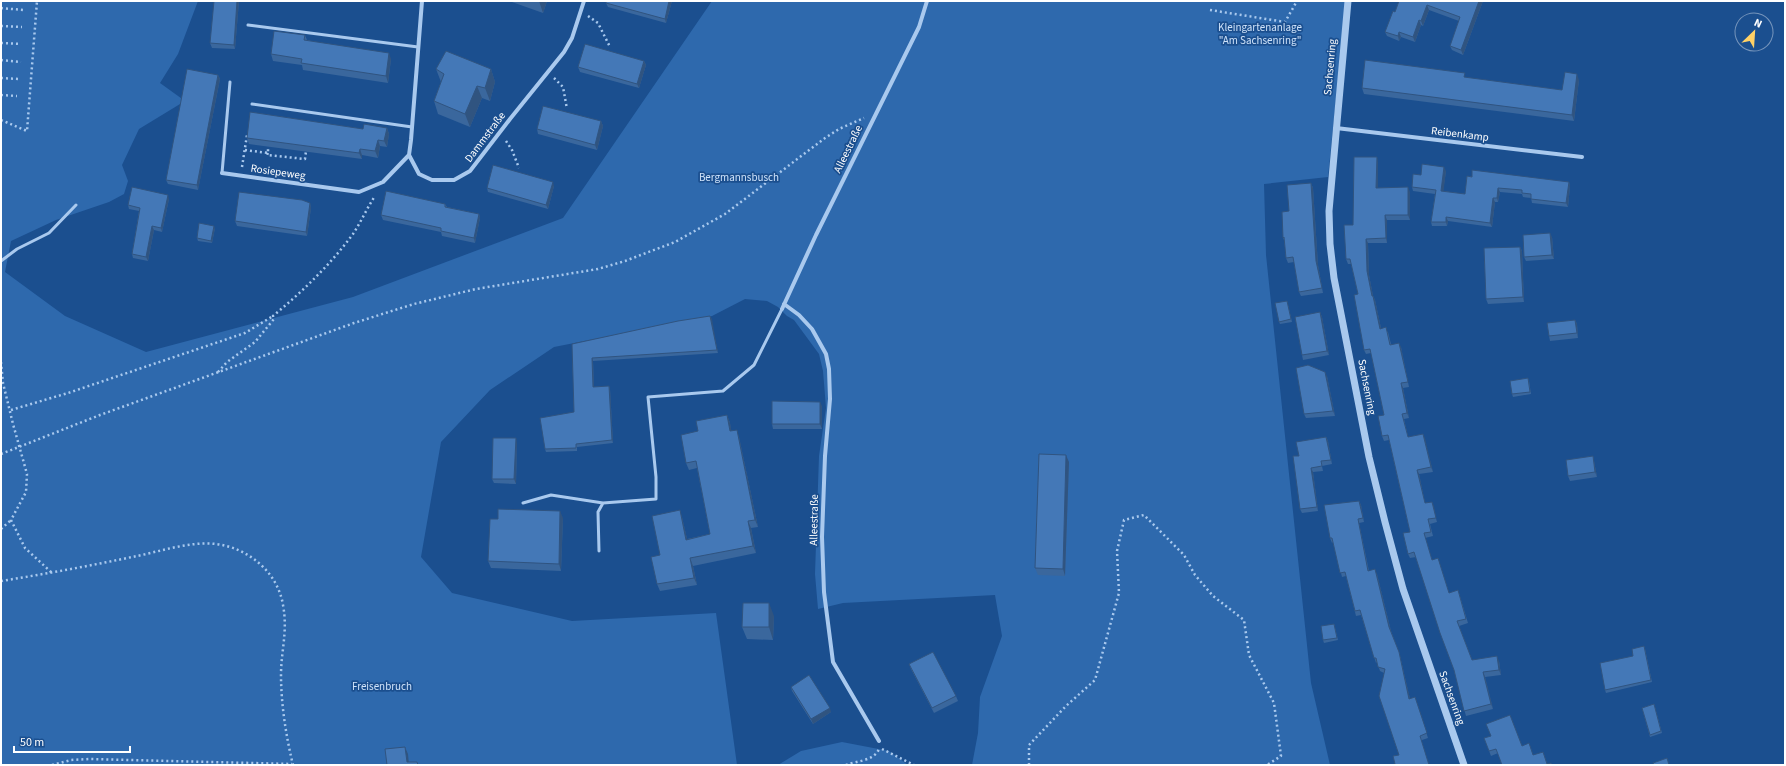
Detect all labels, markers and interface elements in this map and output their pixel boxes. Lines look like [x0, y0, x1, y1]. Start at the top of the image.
north arrow [1734, 12, 1774, 52]
text: N [1752, 15, 1765, 32]
park label: Kleingartenanlage "Am Sachsenring" [1218, 20, 1302, 48]
street label: Sachsenring [1320, 38, 1340, 96]
street label: Dammstraße [461, 108, 509, 165]
street label: Alleestraße [830, 122, 866, 175]
street label: Reibenkamp [1430, 123, 1490, 145]
street label: Rosiepeweg [250, 161, 307, 183]
park label: Bergmannsbusch [699, 170, 779, 185]
street label: Sachsenring [1354, 358, 1380, 417]
street label: Alleestraße [806, 494, 822, 546]
street label: Sachsenring [1435, 669, 1469, 728]
park label: Freisenbruch [352, 679, 412, 694]
scale bar [14, 728, 130, 754]
text: 50 m [20, 734, 44, 751]

